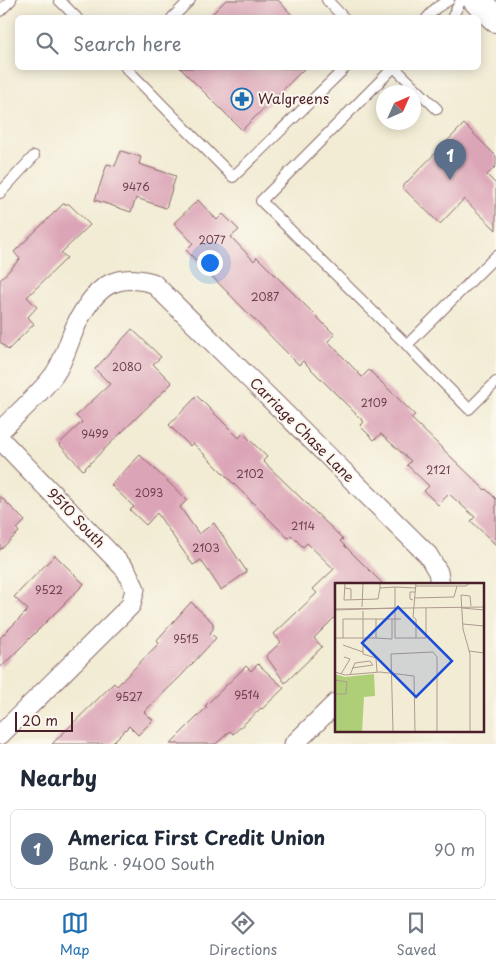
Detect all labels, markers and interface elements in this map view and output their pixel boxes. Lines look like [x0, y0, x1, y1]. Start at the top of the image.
search box [15, 15, 481, 70]
icon: search [33, 29, 61, 57]
text: Search here [73, 29, 182, 57]
north arrow [376, 85, 421, 130]
pharmacy icon: Walgreens [230, 87, 254, 111]
place label: Walgreens [258, 88, 329, 109]
pin: 1 [434, 139, 466, 180]
house number: 9476 [122, 178, 150, 195]
house number: 2077 [198, 231, 226, 248]
your location [197, 250, 223, 276]
house number: 2087 [251, 288, 279, 305]
house number: 2080 [112, 358, 142, 375]
street label: Carriage Chase Lane [245, 372, 360, 487]
house number: 2109 [361, 394, 387, 411]
house number: 9499 [81, 425, 109, 442]
house number: 2121 [426, 461, 450, 478]
house number: 2102 [236, 465, 264, 482]
street label: 9510 South [42, 483, 110, 552]
house number: 2093 [135, 484, 163, 501]
house number: 2114 [291, 517, 315, 534]
house number: 2103 [192, 539, 220, 556]
house number: 9522 [35, 581, 63, 598]
inset map [335, 583, 484, 732]
house number: 9515 [173, 630, 199, 647]
house number: 9514 [234, 686, 260, 703]
house number: 9527 [116, 688, 142, 705]
scale bar [15, 709, 72, 732]
text: 20 m [22, 710, 58, 731]
text: Nearby [20, 761, 97, 793]
text: America First Credit Union [68, 823, 325, 851]
text: 1 [33, 837, 41, 861]
text: 90 m [434, 837, 475, 861]
text: Bank · 9400 South [68, 851, 215, 875]
tab: Map [60, 909, 90, 960]
tab: Directions [209, 909, 277, 960]
tab: Saved [397, 909, 436, 960]

